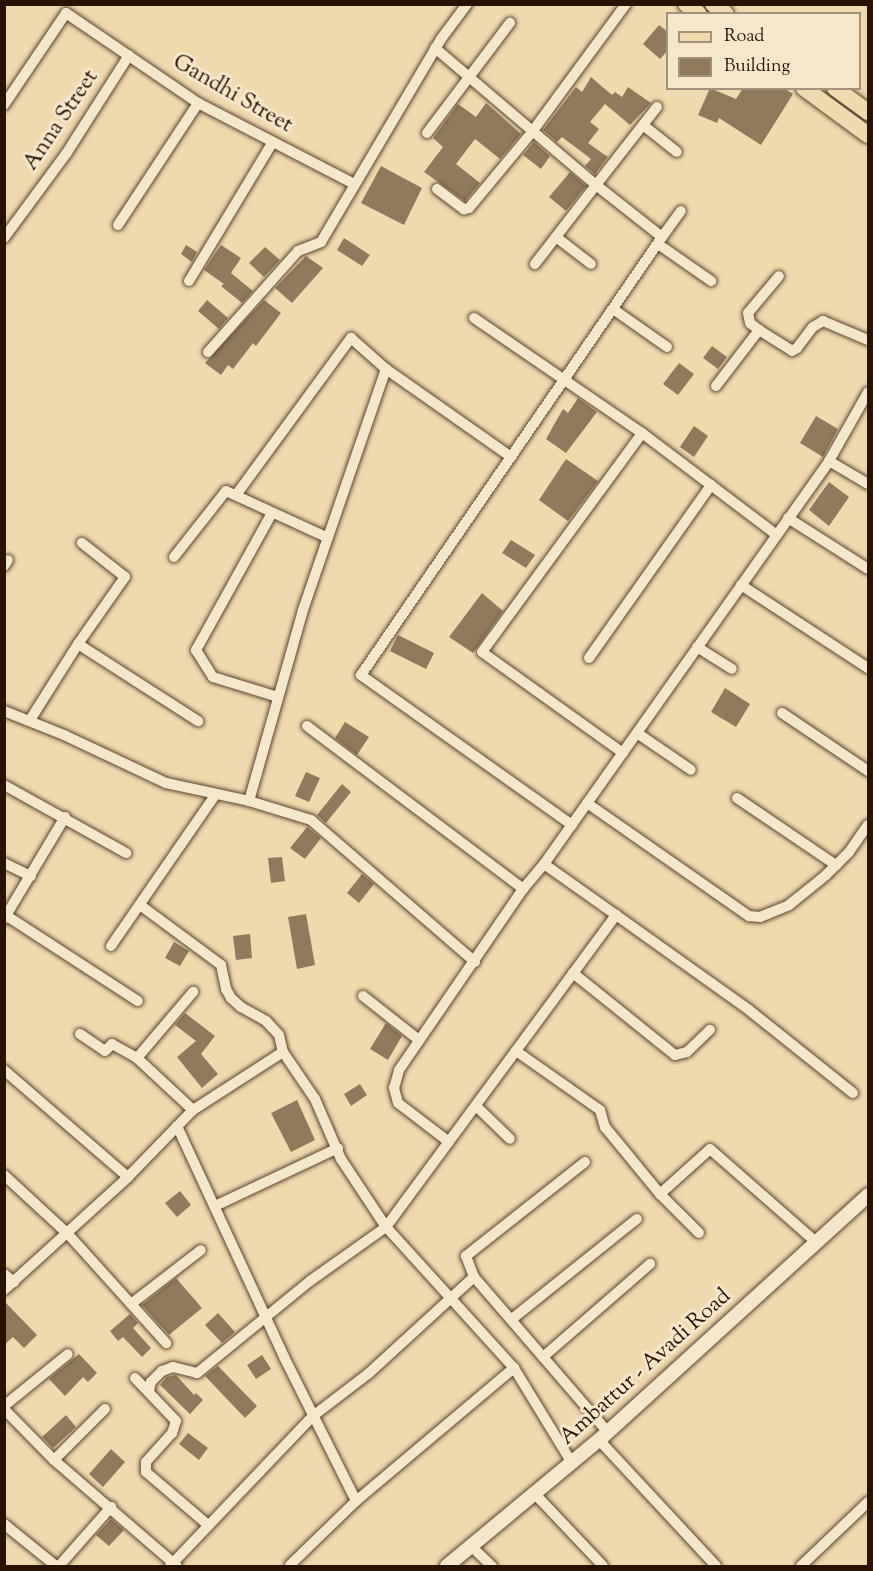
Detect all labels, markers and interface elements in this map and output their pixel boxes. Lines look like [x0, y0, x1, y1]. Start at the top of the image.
legend [666, 12, 861, 90]
text: Road [724, 24, 764, 50]
street label: Gandhi Street [167, 50, 297, 140]
text: Building [724, 54, 790, 80]
street label: Anna Street [19, 66, 105, 176]
street label: Ambattur - Avadi Road [555, 1284, 737, 1452]

